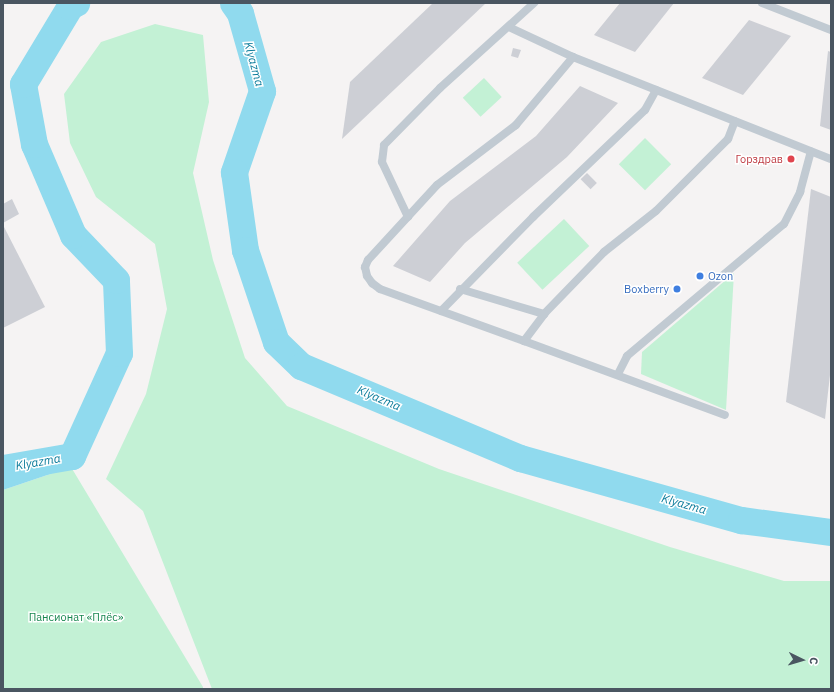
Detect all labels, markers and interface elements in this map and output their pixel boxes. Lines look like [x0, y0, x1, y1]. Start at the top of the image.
water label: Klyazma [241, 40, 267, 88]
place label: Горздрав [736, 152, 783, 166]
marker: Горздрав [786, 154, 796, 164]
place label: Ozon [708, 269, 733, 283]
marker: Ozon [695, 271, 705, 281]
place label: Boxberry [624, 282, 669, 296]
marker: Boxberry [672, 284, 682, 294]
water label: Klyazma [355, 382, 403, 414]
water label: Klyazma [14, 451, 62, 473]
water label: Klyazma [660, 491, 708, 517]
park label: Пансионат «Плёс» [29, 610, 123, 624]
north arrow [782, 640, 822, 680]
text: С [807, 657, 821, 665]

